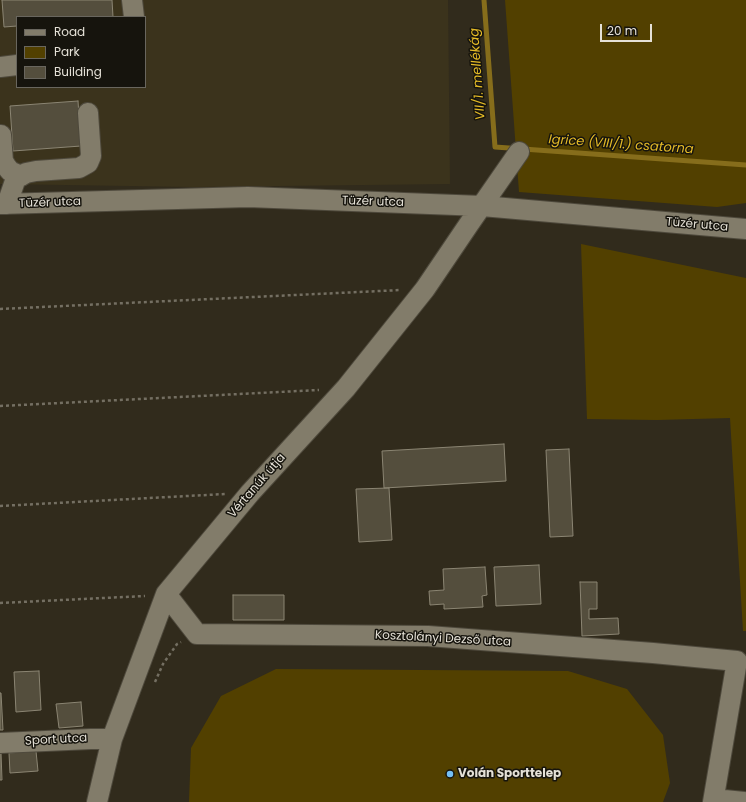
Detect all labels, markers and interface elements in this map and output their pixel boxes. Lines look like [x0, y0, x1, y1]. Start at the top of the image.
legend [16, 16, 146, 88]
scale bar [602, 16, 654, 42]
text: 20 m [607, 22, 637, 39]
text: Road [54, 23, 85, 40]
water label: VII/1. mellékág [467, 27, 489, 121]
text: Park [54, 43, 80, 60]
text: Building [54, 63, 102, 80]
water label: Igrice (VIII/1.) csatorna [548, 132, 694, 158]
street label: Tüzér utca [342, 194, 404, 210]
street label: Tüzér utca [19, 195, 81, 211]
street label: Tüzér utca [665, 215, 729, 235]
street label: Vértanúk útja [225, 451, 289, 521]
street label: Kosztolányi Dezső utca [375, 628, 511, 650]
street label: Sport utca [25, 731, 87, 749]
place label: Volán Sporttelep [458, 767, 561, 781]
marker: Volán Sporttelep [445, 769, 455, 779]

